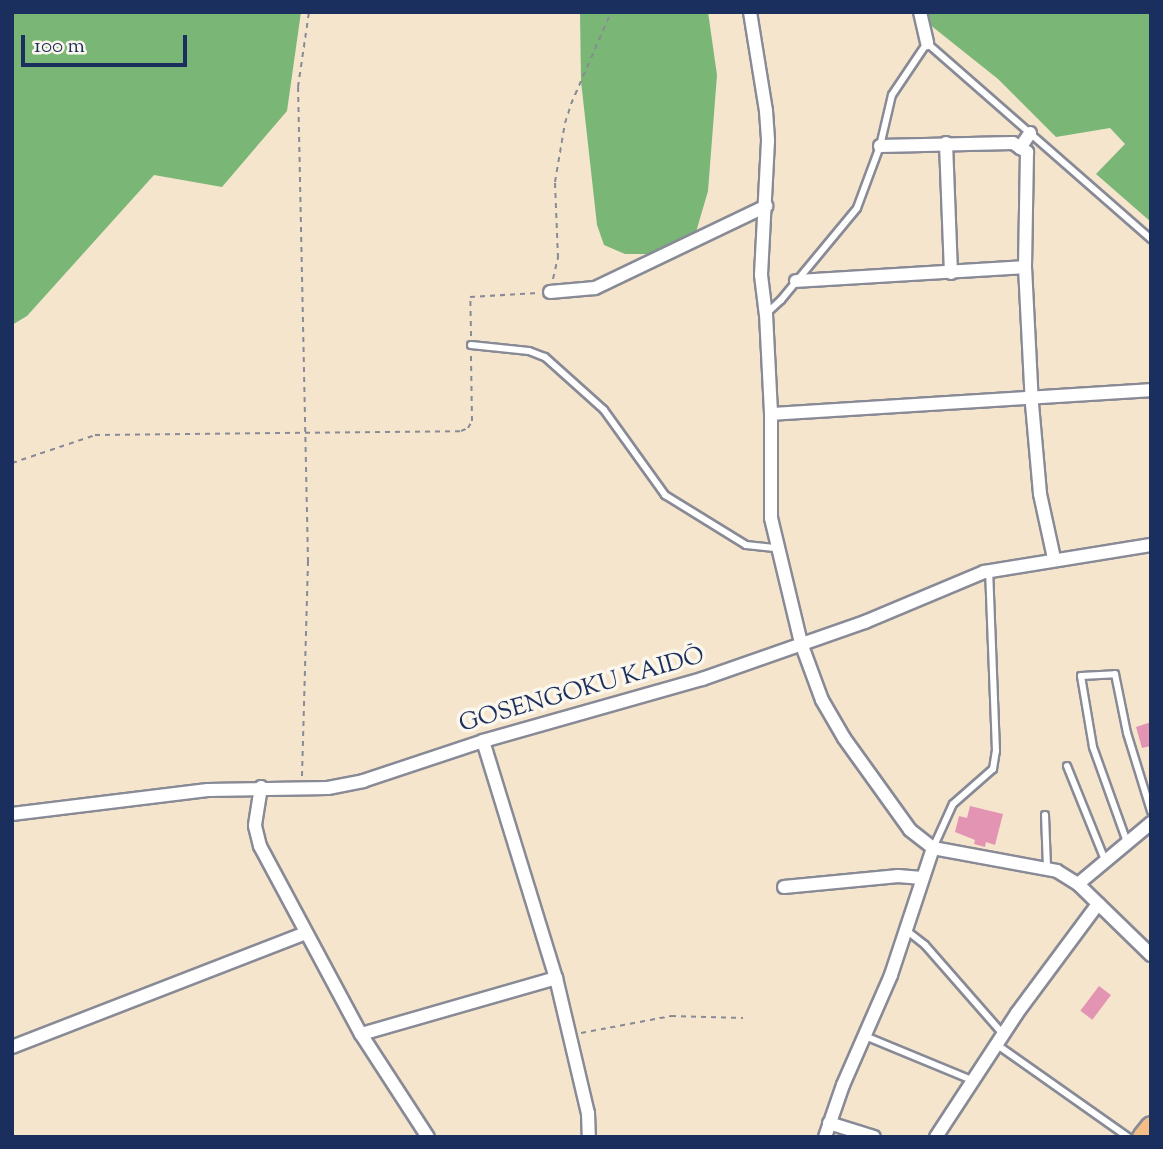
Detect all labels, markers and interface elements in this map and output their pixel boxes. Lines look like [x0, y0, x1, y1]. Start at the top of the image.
scale bar [24, 21, 191, 65]
text: 100 m [34, 32, 85, 62]
street label: GOSENGOKU KAIDŌ [456, 642, 708, 740]

